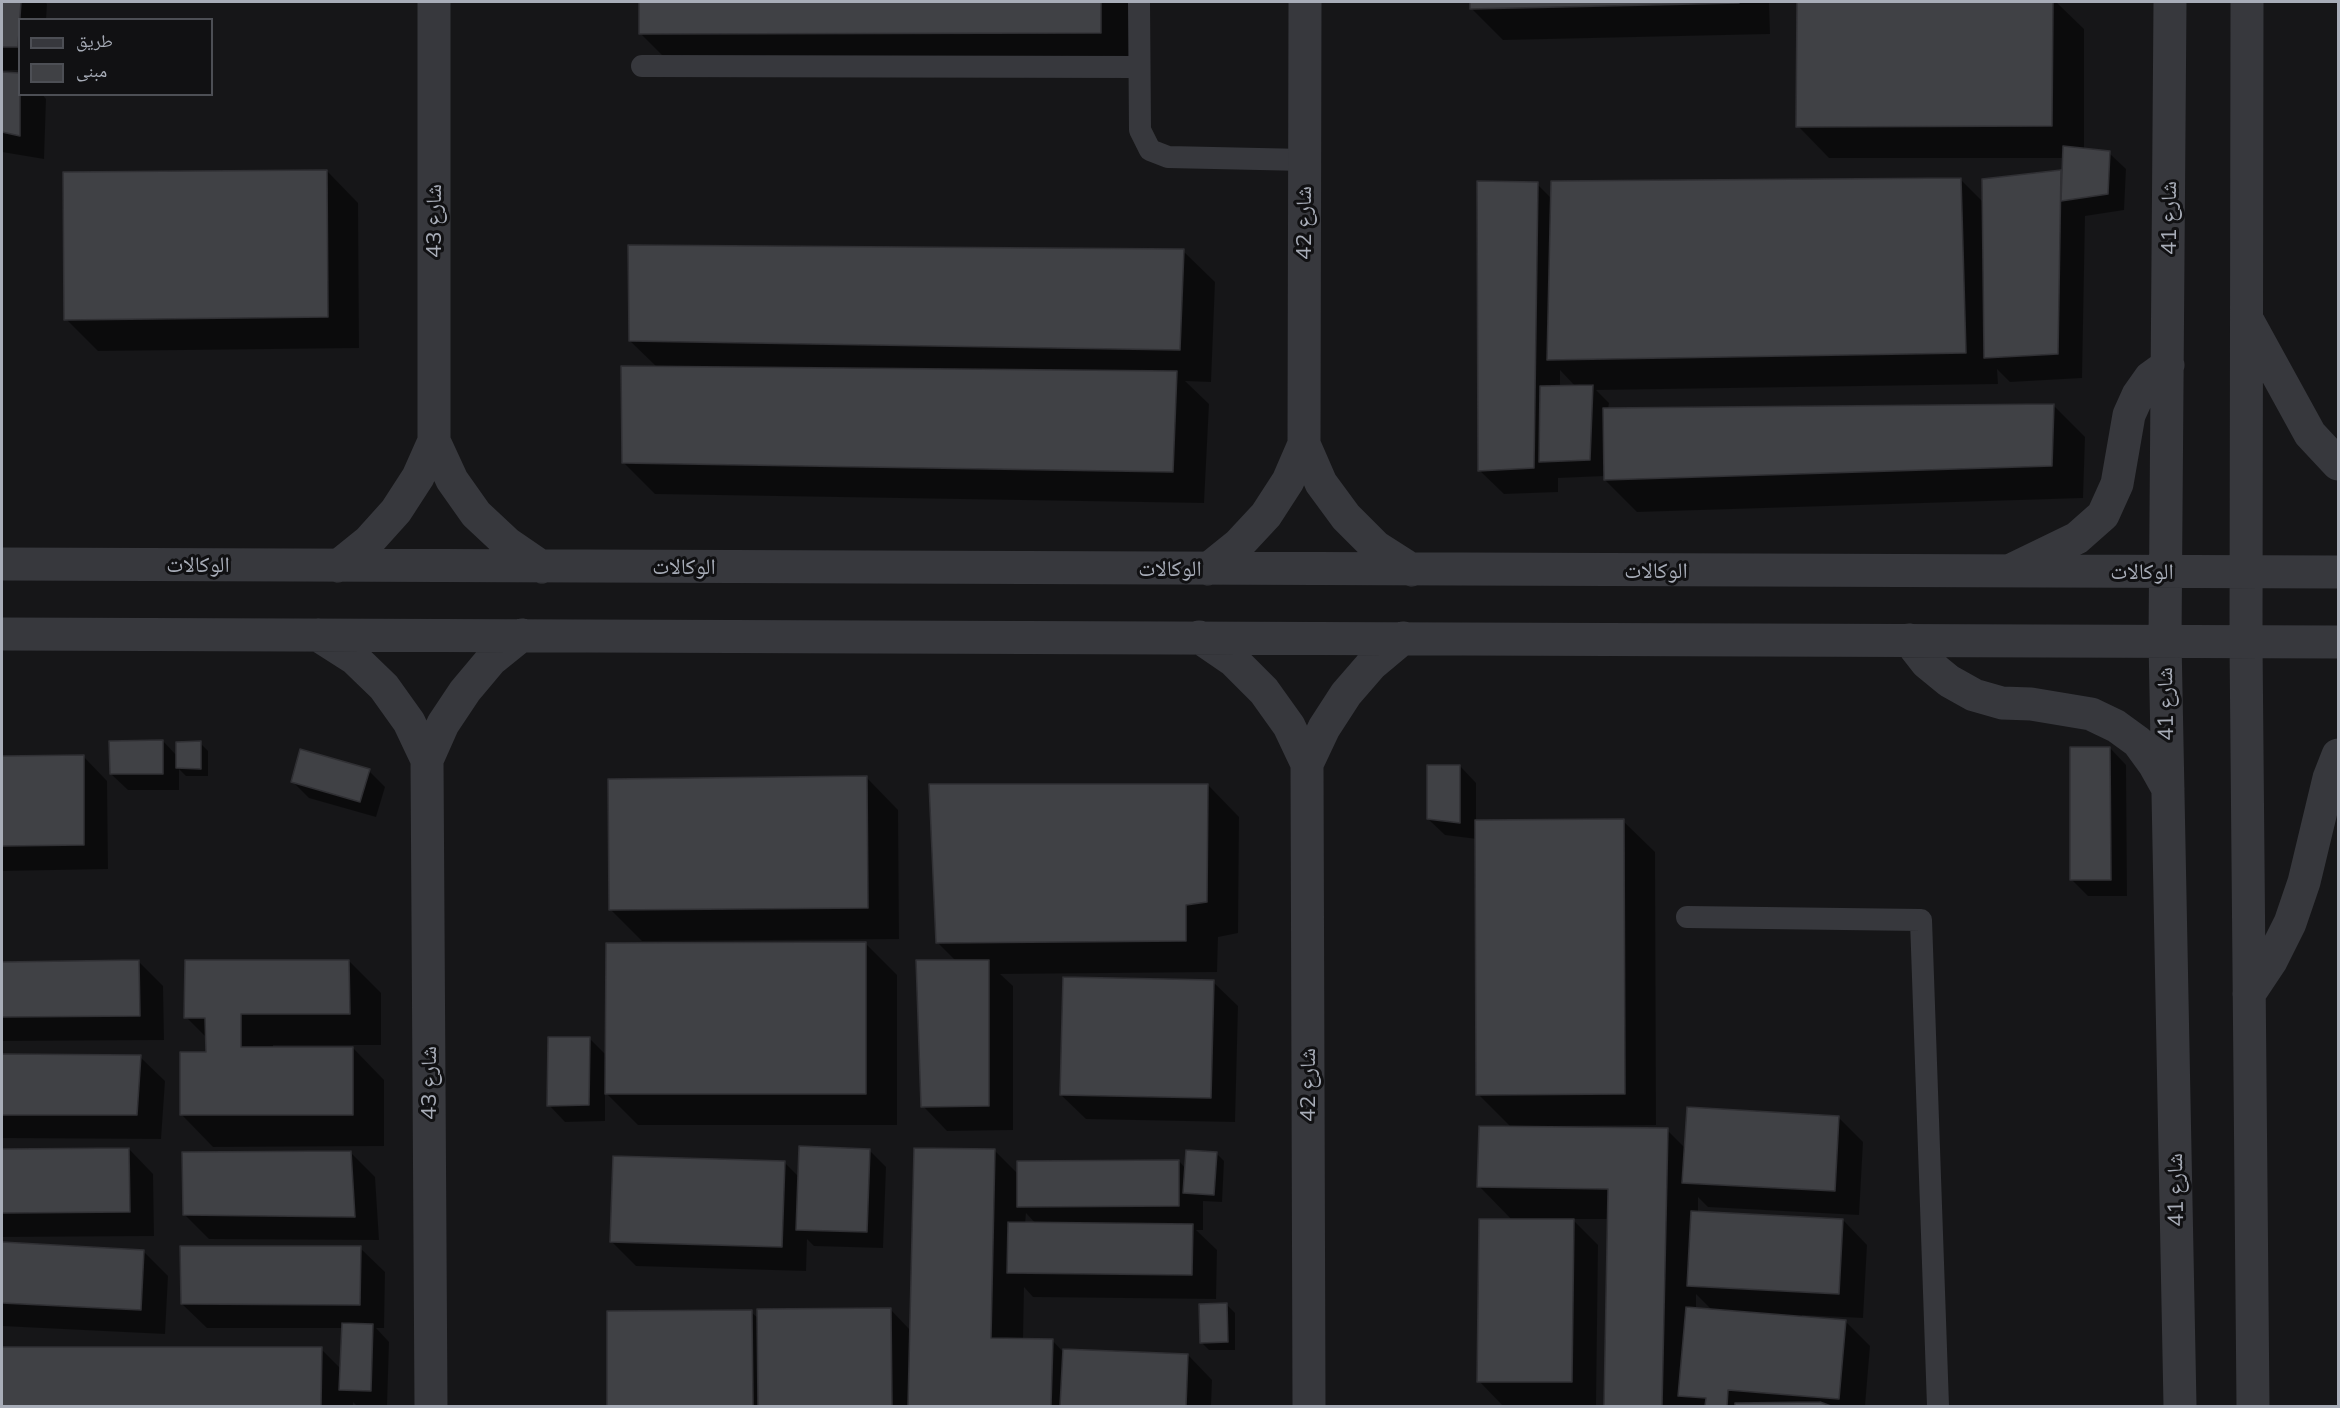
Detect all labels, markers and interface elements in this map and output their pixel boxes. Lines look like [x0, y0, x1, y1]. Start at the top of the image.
legend [18, 18, 213, 96]
text: طريق [76, 29, 113, 52]
text: مبنى [76, 59, 107, 82]
street label: شارع 41 [2156, 181, 2182, 255]
street label: شارع 43 [421, 184, 447, 258]
street label: شارع 42 [1291, 186, 1317, 260]
street label: الوكالات [166, 552, 230, 578]
street label: الوكالات [652, 554, 716, 580]
street label: الوكالات [1138, 556, 1202, 582]
street label: الوكالات [1624, 558, 1688, 584]
street label: الوكالات [2110, 559, 2174, 585]
street label: شارع 41 [2152, 667, 2180, 741]
street label: شارع 43 [416, 1046, 442, 1120]
street label: شارع 42 [1295, 1048, 1321, 1122]
street label: شارع 41 [2162, 1153, 2190, 1227]

